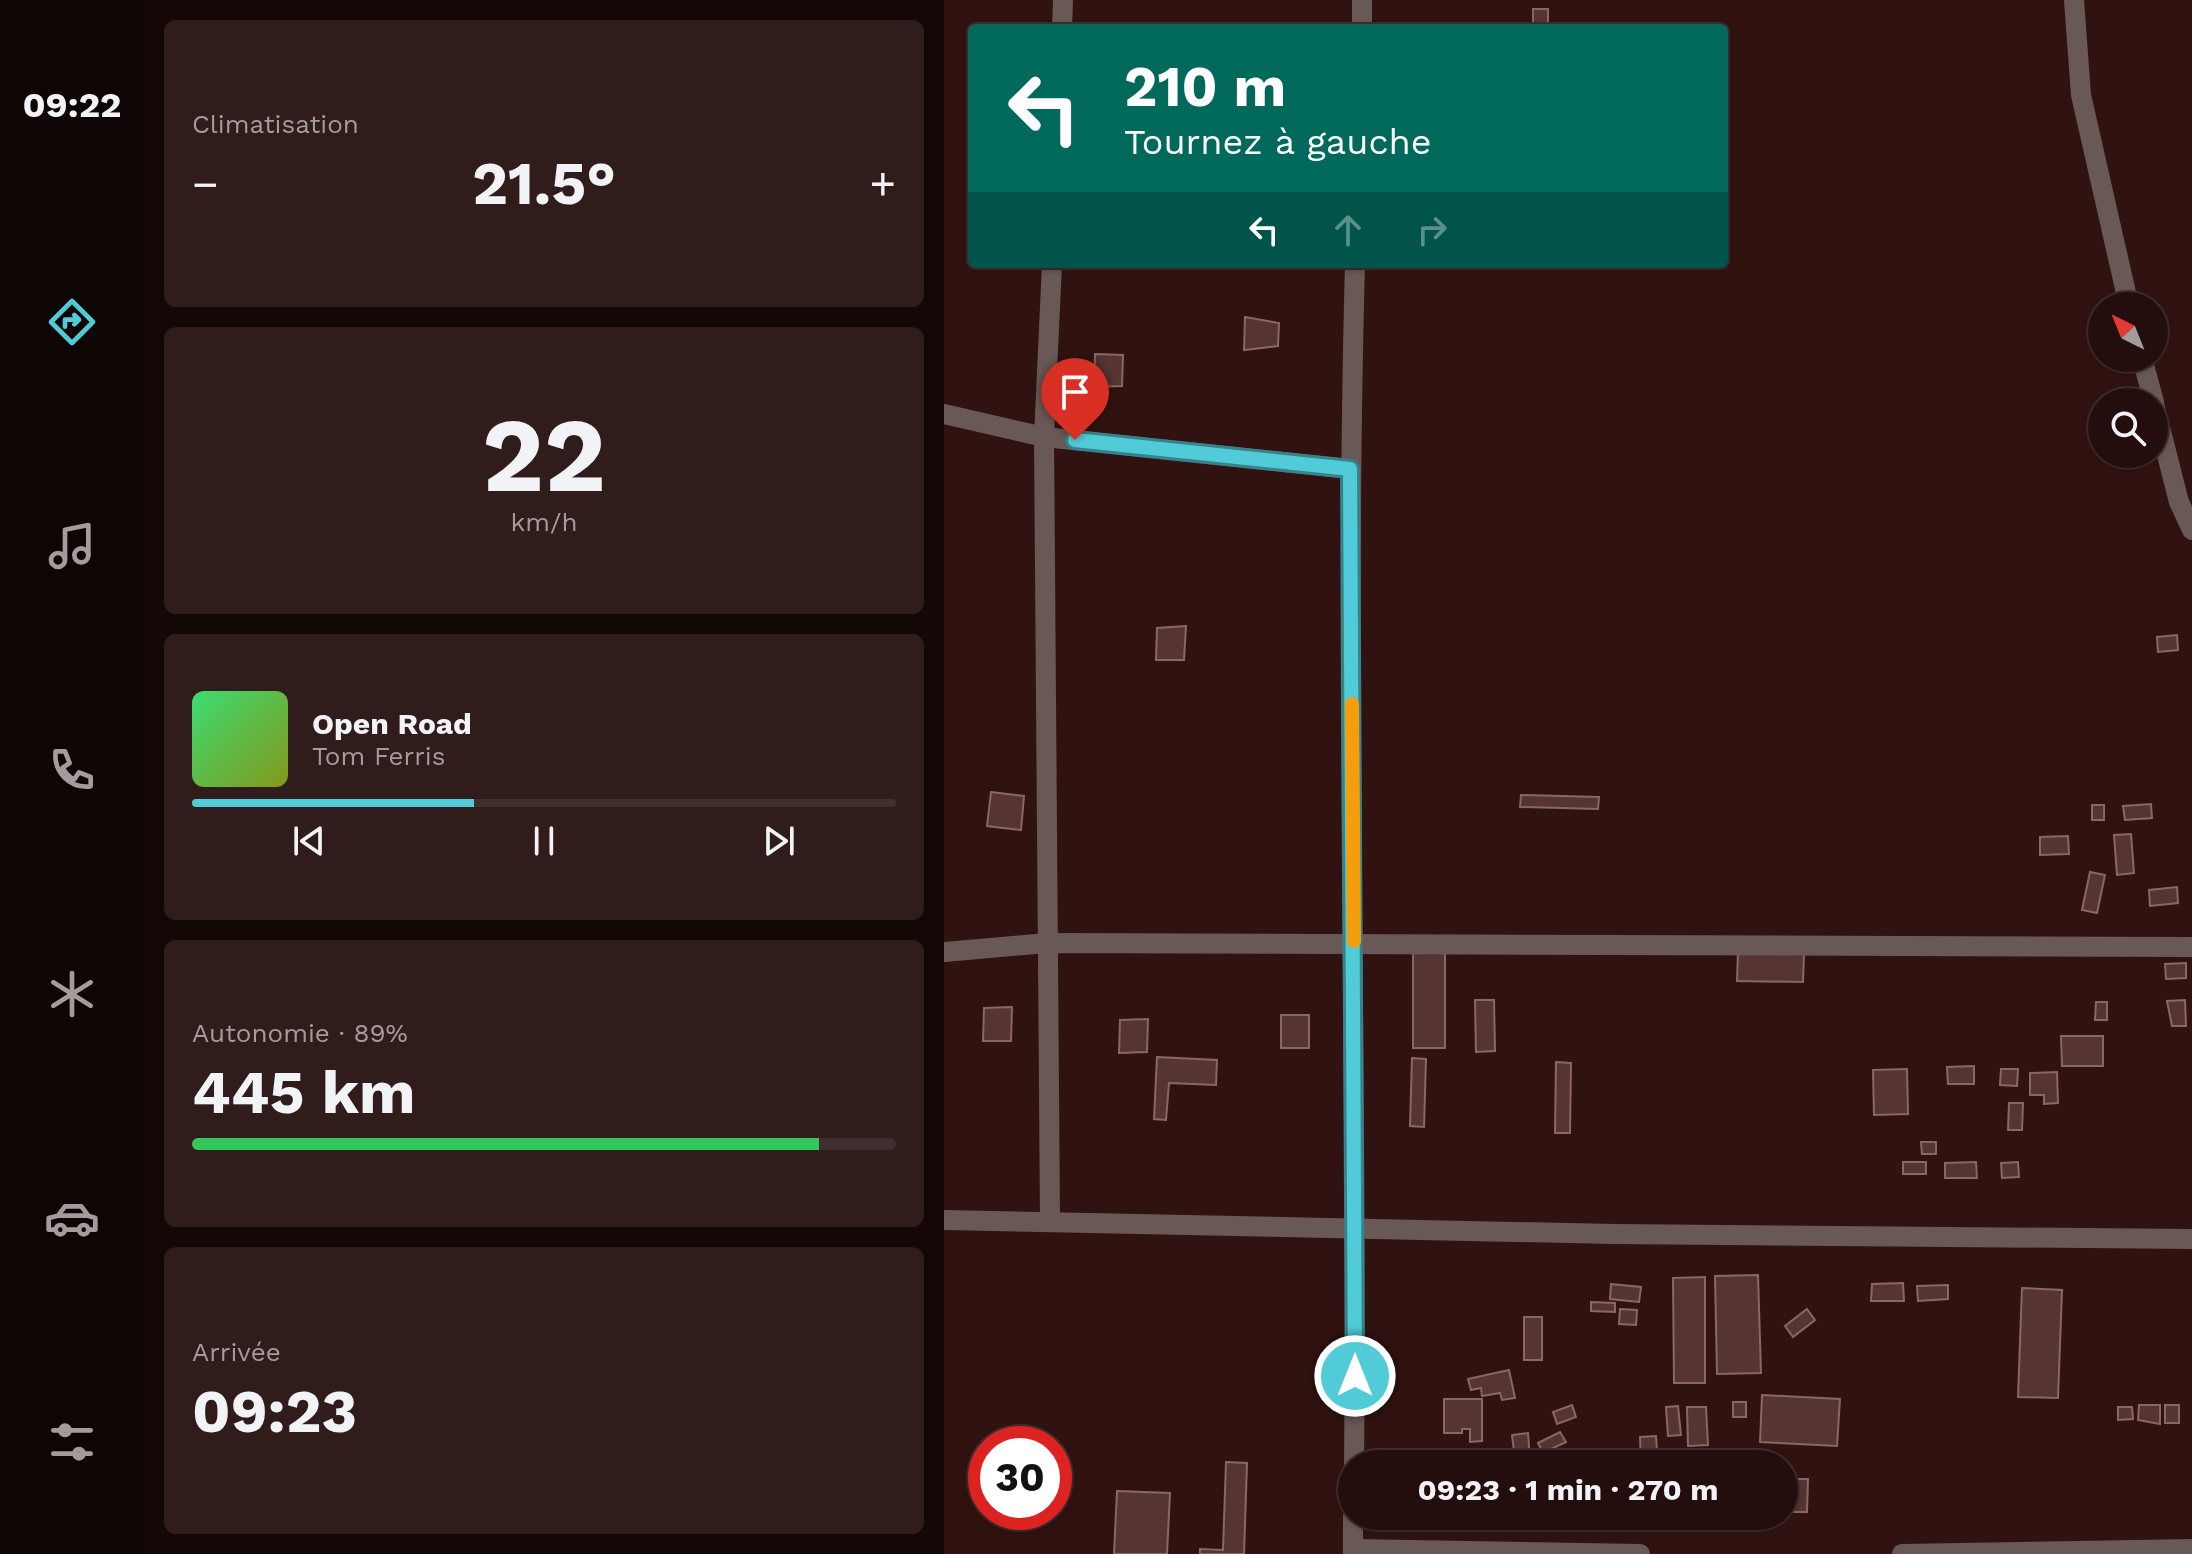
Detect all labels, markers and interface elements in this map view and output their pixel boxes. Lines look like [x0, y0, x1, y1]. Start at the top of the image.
text: 210 m [1124, 54, 1286, 120]
icon: left [992, 56, 1096, 160]
text: 09:22 [22, 84, 122, 126]
text: Climatisation [192, 109, 359, 139]
text: Tournez à gauche [1124, 121, 1432, 163]
text: 21.5° [472, 148, 616, 219]
text: − [192, 158, 219, 210]
text: + [869, 158, 896, 210]
icon: left [1242, 208, 1286, 252]
icon: ahead [1326, 208, 1370, 252]
icon: right [1410, 208, 1454, 252]
north arrow [2088, 292, 2168, 372]
map controls [2088, 292, 2168, 468]
icon: directions [44, 294, 100, 350]
pin [1041, 358, 1109, 440]
icon: arrive [1053, 370, 1097, 414]
button: search [2088, 388, 2168, 468]
text: 22 [482, 394, 606, 516]
text: km/h [511, 507, 577, 537]
icon: music [44, 518, 100, 574]
text: Open Road [312, 706, 472, 741]
text: Tom Ferris [312, 741, 445, 771]
icon: phone [44, 742, 100, 798]
icon: previous [287, 819, 331, 863]
icon: pause [522, 819, 566, 863]
icon: next [757, 819, 801, 863]
icon: climate [44, 966, 100, 1022]
text: Autonomie · 89% [192, 1018, 408, 1048]
text: 445 km [192, 1057, 415, 1128]
icon: car [44, 1190, 100, 1246]
position arrow [1313, 1334, 1397, 1418]
text: Arrivée [192, 1337, 281, 1367]
text: 09:23 [192, 1376, 357, 1447]
icon: filters [44, 1414, 100, 1470]
speed limit sign: 30 [968, 1426, 1072, 1530]
text: 09:23 · 1 min · 270 m [1417, 1472, 1719, 1507]

